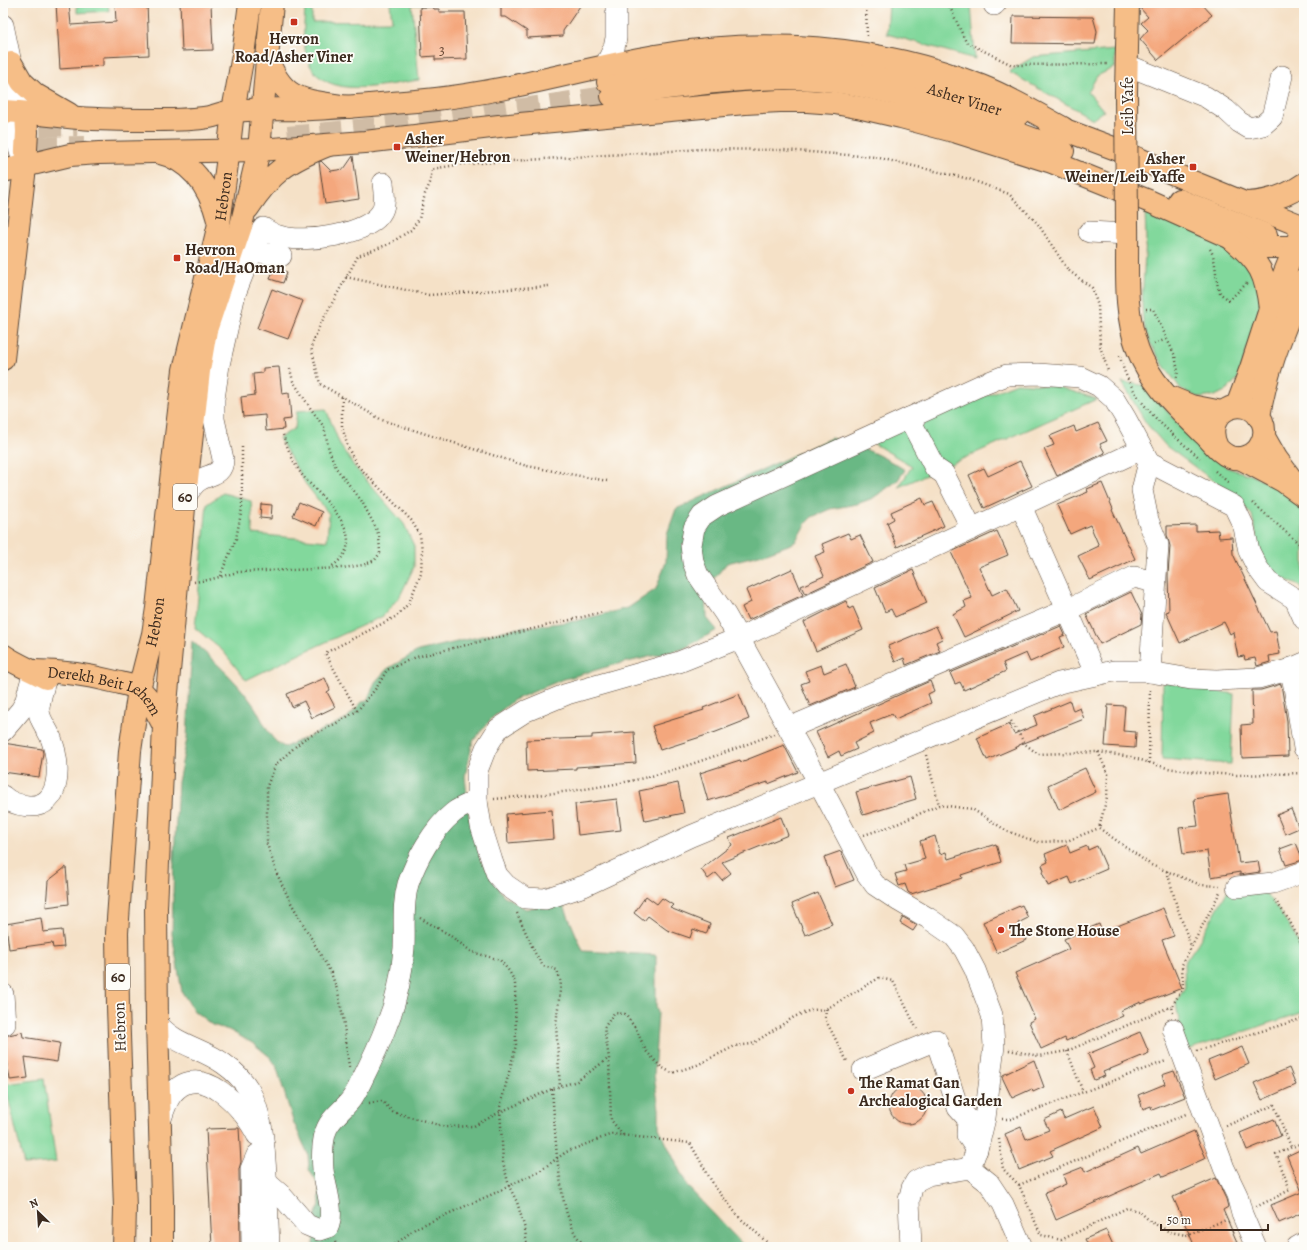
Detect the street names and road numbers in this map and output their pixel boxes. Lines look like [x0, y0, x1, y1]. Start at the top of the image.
street label: Asher Viner [924, 77, 1005, 122]
street label: Leib Yafe [1117, 77, 1139, 135]
street label: Hebron [210, 170, 238, 222]
road number: 60 [173, 484, 197, 510]
street label: Hebron [140, 596, 170, 649]
street label: Derekh Beit Lehem [47, 661, 167, 720]
road number: 60 [106, 964, 130, 990]
street label: Hebron [108, 1001, 132, 1052]

